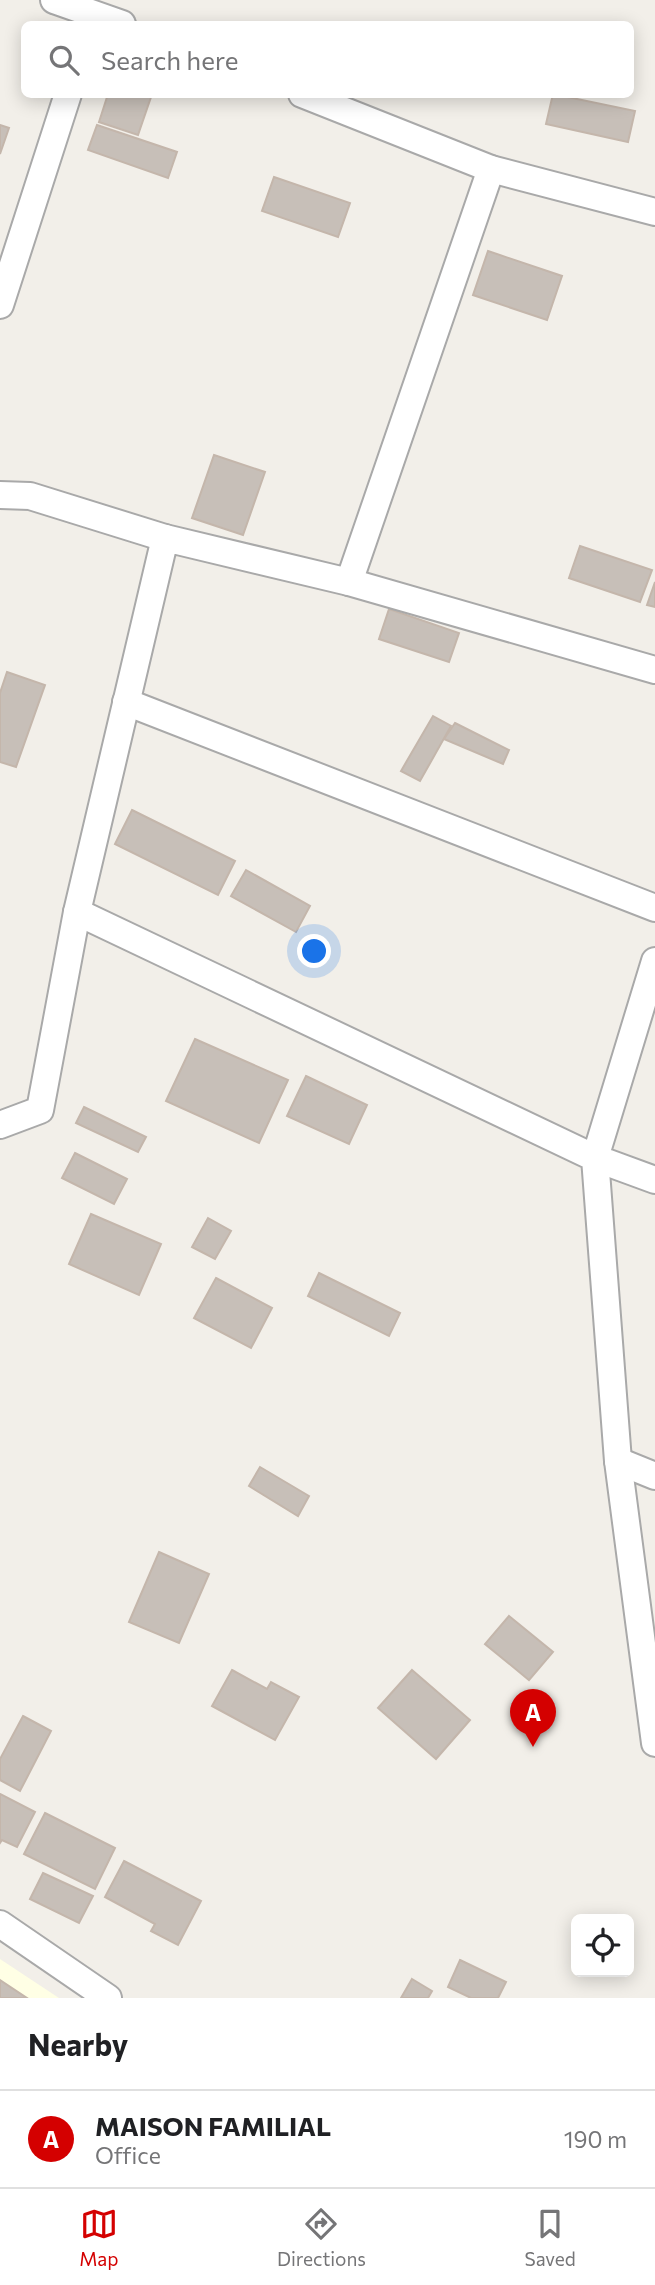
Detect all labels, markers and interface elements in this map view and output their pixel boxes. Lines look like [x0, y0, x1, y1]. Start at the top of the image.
search box [21, 21, 634, 98]
icon: search [45, 41, 83, 79]
text: Search here [101, 44, 239, 75]
your location [297, 934, 331, 968]
pin: A [510, 1689, 556, 1747]
map controls [571, 1914, 634, 1977]
button: locate [571, 1914, 634, 1977]
text: Nearby [28, 2025, 128, 2062]
text: MAISON FAMILIAL [95, 2110, 331, 2141]
text: A [43, 2125, 59, 2153]
text: 190 m [564, 2125, 627, 2153]
text: Office [95, 2141, 161, 2169]
tab: Map [79, 2205, 118, 2270]
tab: Directions [277, 2205, 366, 2270]
tab: Saved [524, 2205, 576, 2270]

